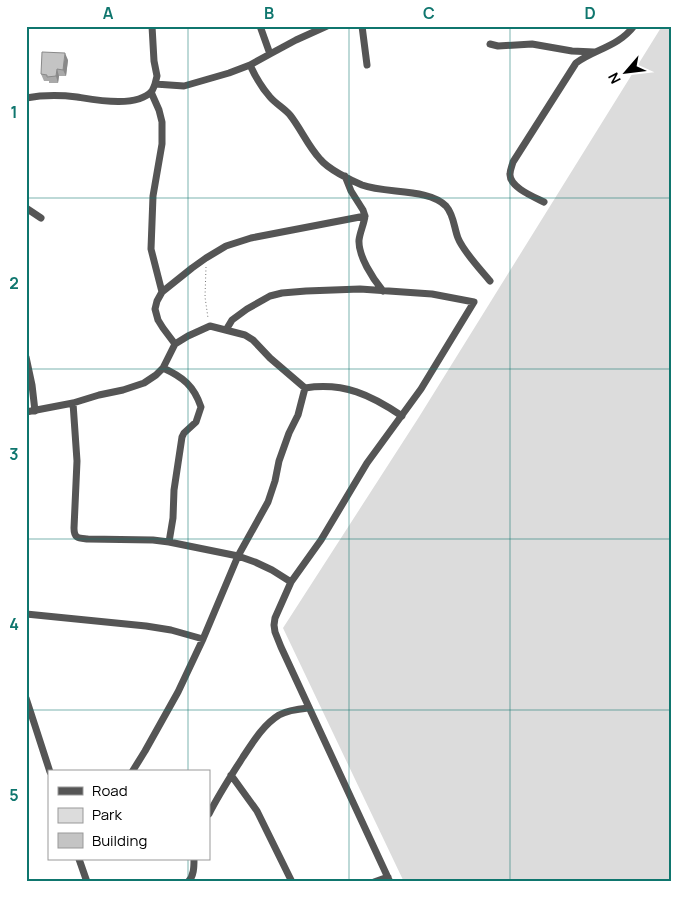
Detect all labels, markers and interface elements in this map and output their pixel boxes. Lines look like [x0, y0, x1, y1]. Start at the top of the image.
text: A [103, 2, 114, 24]
text: B [264, 2, 274, 24]
text: C [423, 2, 435, 24]
text: D [584, 2, 596, 24]
north arrow [600, 48, 650, 98]
text: N [603, 69, 625, 87]
text: 1 [10, 101, 18, 123]
text: 2 [9, 272, 19, 294]
text: 3 [9, 443, 19, 465]
text: 4 [9, 613, 19, 635]
legend [48, 770, 210, 860]
text: Road [92, 780, 128, 801]
text: 5 [9, 784, 19, 806]
text: Park [92, 804, 122, 825]
text: Building [92, 830, 147, 851]

